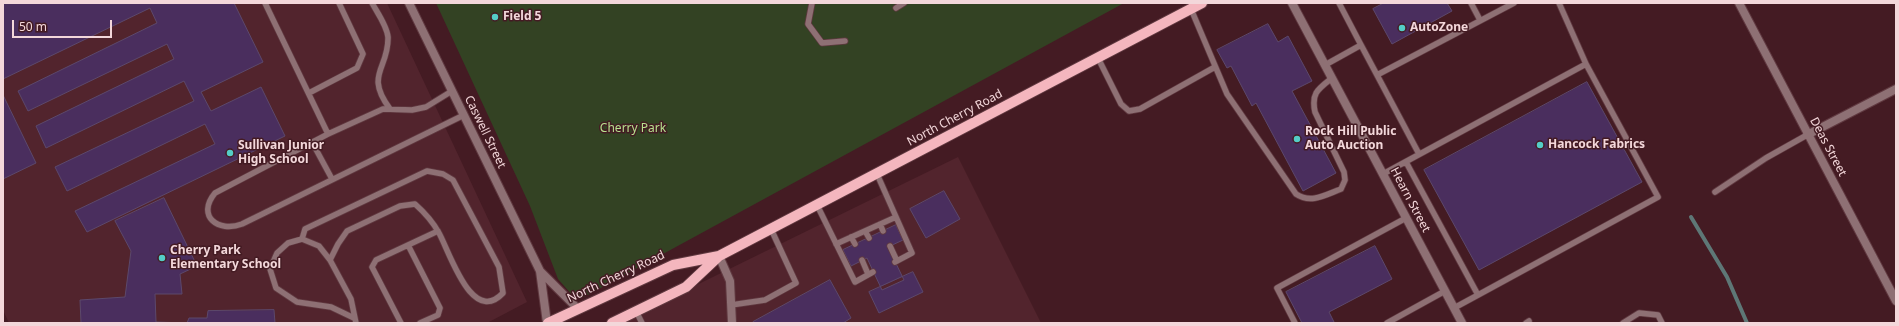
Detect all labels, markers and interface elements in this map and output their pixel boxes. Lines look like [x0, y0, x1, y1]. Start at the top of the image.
place label: Field 5 [503, 10, 541, 24]
scale bar [14, 12, 114, 38]
marker: Field 5 [490, 12, 500, 22]
text: 50 m [19, 18, 47, 35]
place label: AutoZone [1410, 21, 1468, 35]
marker: AutoZone [1397, 23, 1407, 33]
street label: North Cherry Road [905, 87, 1005, 149]
street label: Caswell Street [461, 93, 509, 171]
street label: Deas Street [1806, 115, 1850, 179]
park label: Cherry Park [600, 122, 666, 136]
place label: Rock Hill Public Auto Auction [1305, 125, 1396, 153]
marker: Rock Hill Public Auto Auction [1292, 134, 1302, 144]
place label: Hancock Fabrics [1548, 138, 1645, 152]
place label: Sullivan Junior High School [238, 139, 324, 167]
marker: Hancock Fabrics [1535, 140, 1545, 150]
marker: Sullivan Junior High School [225, 148, 235, 158]
street label: Hearn Street [1387, 165, 1433, 235]
place label: Cherry Park Elementary School [170, 244, 281, 272]
street label: North Cherry Road [565, 248, 667, 306]
marker: Cherry Park Elementary School [157, 253, 167, 263]

